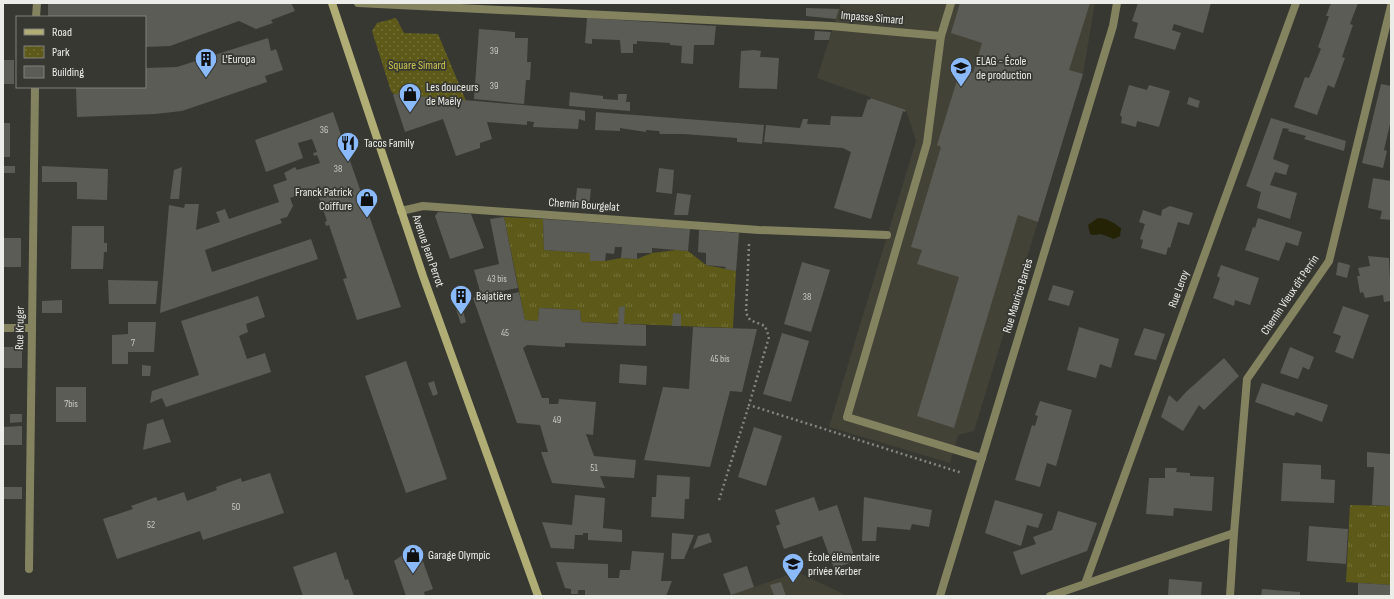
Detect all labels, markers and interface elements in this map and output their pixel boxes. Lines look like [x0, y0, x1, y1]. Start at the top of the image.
street label: Impasse Simard [840, 8, 904, 28]
legend [16, 16, 146, 88]
text: Road [52, 25, 72, 40]
text: Park [52, 45, 70, 60]
house number: 39 [490, 45, 498, 57]
building icon: L'Europa [193, 46, 219, 79]
place label: L'Europa [222, 52, 256, 67]
place label: ELAG - École de production [976, 54, 1032, 83]
school or university icon: ELAG - École de production [948, 55, 974, 88]
park label: Square Simard [388, 58, 446, 73]
text: Building [52, 65, 84, 80]
place label: Les douceurs de Maëly [426, 80, 479, 109]
house number: 39 [490, 80, 498, 92]
shop icon: Les douceurs de Maëly [397, 81, 423, 114]
house number: 36 [320, 124, 328, 136]
restaurant icon: Tacos Family [335, 130, 361, 163]
place label: Tacos Family [364, 136, 415, 151]
house number: 38 [334, 163, 342, 175]
place label: Franck Patrick Coiffure [295, 185, 352, 214]
shop icon: Franck Patrick Coiffure [354, 186, 380, 219]
street label: Chemin Bourgelat [548, 195, 620, 215]
street label: Avenue Jean Perrot [408, 212, 447, 289]
street label: Chemin Vieux dit Perrin [1258, 252, 1322, 338]
street label: Rue Maurice Barrès [1000, 257, 1036, 335]
street label: Rue Leroy [1165, 268, 1193, 310]
house number: 43 bis [487, 273, 507, 285]
building icon: Bajatière [448, 283, 474, 316]
place label: Bajatière [476, 289, 512, 304]
house number: 38 [803, 291, 811, 303]
street label: Rue Kruger [12, 305, 28, 350]
house number: 45 [501, 327, 509, 339]
house number: 7 [131, 337, 135, 349]
house number: 45 bis [710, 353, 730, 365]
house number: 7bis [64, 398, 78, 410]
house number: 49 [553, 414, 561, 426]
house number: 51 [590, 462, 598, 474]
house number: 50 [232, 501, 240, 513]
house number: 52 [147, 519, 155, 531]
shop icon: Garage Olympic [400, 542, 426, 575]
place label: Garage Olympic [428, 548, 491, 563]
place label: École élémentaire privée Kerber [808, 550, 880, 579]
school or university icon: École élémentaire privée Kerber [780, 551, 806, 584]

